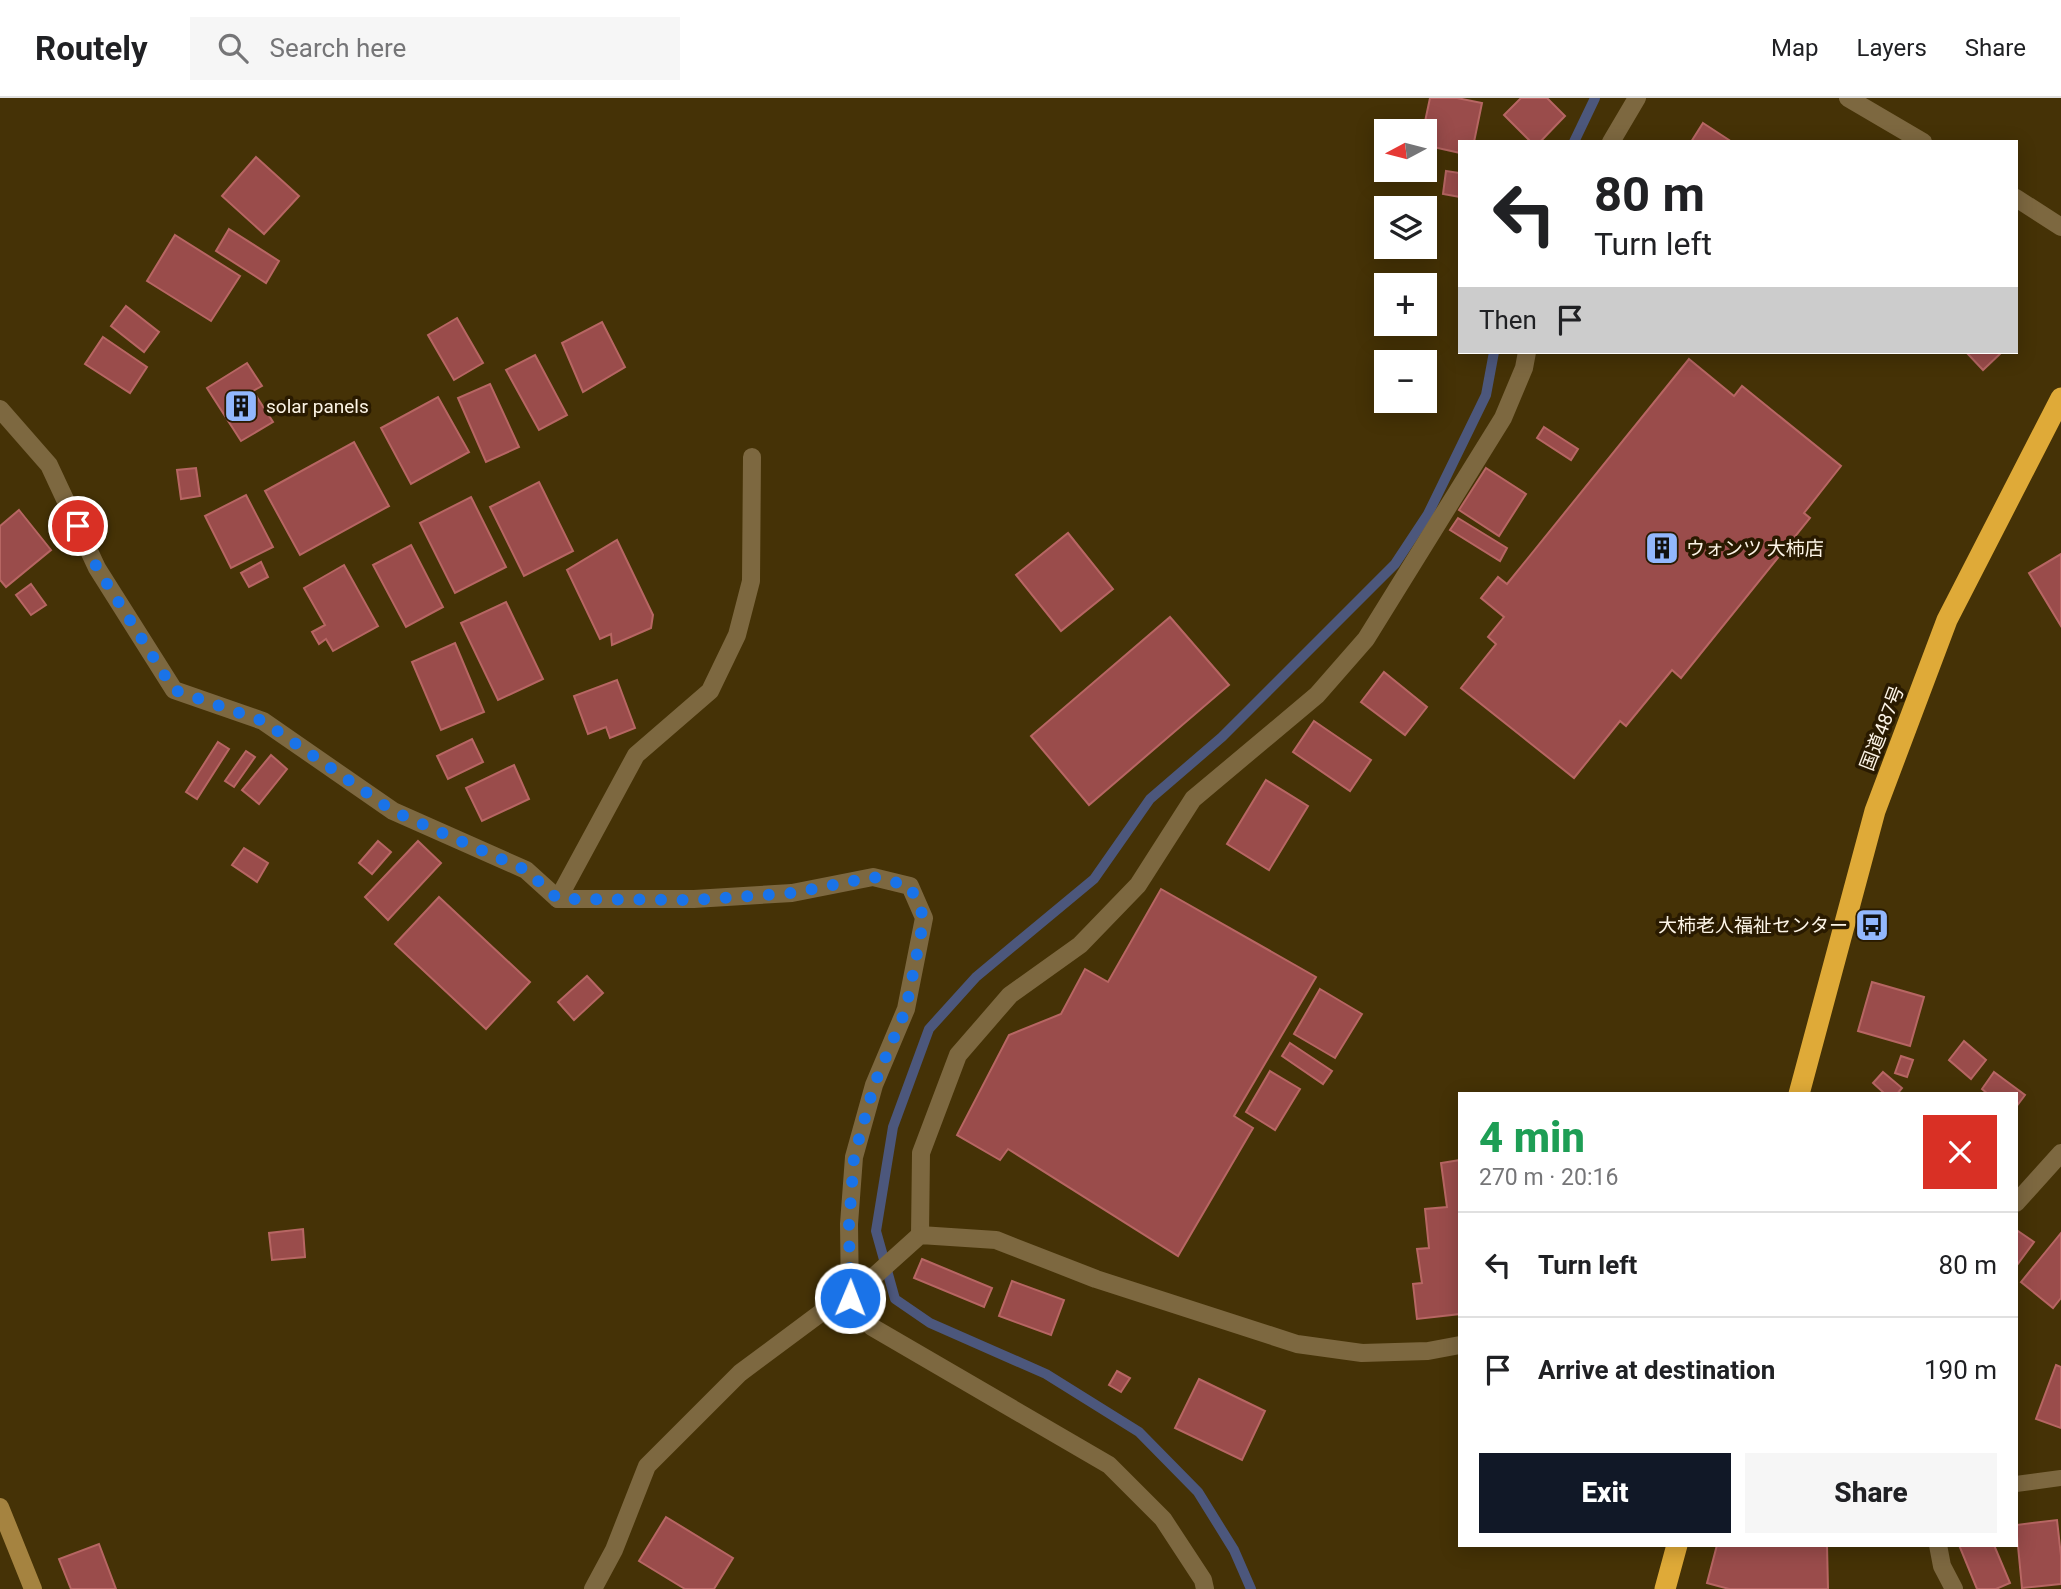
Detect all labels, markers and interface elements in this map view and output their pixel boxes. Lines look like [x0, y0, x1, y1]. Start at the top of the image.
search box [190, 17, 680, 80]
text: Routely [35, 29, 148, 68]
icon: search [214, 29, 252, 67]
text: Search here [270, 33, 406, 63]
text: Map [1771, 34, 1819, 62]
text: Layers [1857, 34, 1927, 62]
text: Share [1965, 34, 2026, 62]
north arrow [1374, 119, 1437, 182]
map controls [1374, 119, 1437, 413]
text: 80 m [1594, 166, 1705, 223]
icon: left [1479, 168, 1570, 259]
button: layers [1374, 196, 1437, 259]
text: Turn left [1594, 225, 1712, 263]
button: + [1374, 273, 1437, 336]
icon: arrive [1551, 301, 1589, 339]
text: Then [1479, 305, 1537, 335]
button: − [1374, 350, 1437, 413]
building icon: solar panels [222, 387, 260, 425]
place label: solar panels [266, 395, 369, 418]
pin [48, 496, 108, 556]
icon: arrive [59, 507, 97, 545]
building icon: ウォンツ 大柿店 [1643, 529, 1681, 567]
place label: ウォンツ 大柿店 [1686, 537, 1824, 560]
street label: 国道487号 [1855, 682, 1909, 774]
bus stop icon: 大柿老人福祉センター [1853, 906, 1891, 944]
place label: 大柿老人福祉センター [1658, 914, 1848, 937]
text: 4 min [1479, 1113, 1585, 1162]
button: close [1923, 1115, 1997, 1189]
text: 270 m · 20:16 [1479, 1164, 1618, 1191]
icon: left [1479, 1246, 1517, 1284]
text: Turn left [1538, 1250, 1637, 1280]
text: 80 m [1939, 1250, 1997, 1280]
position arrow [813, 1261, 887, 1335]
icon: arrive [1479, 1351, 1517, 1389]
text: Arrive at destination [1538, 1355, 1775, 1385]
text: 190 m [1924, 1355, 1997, 1385]
button: Exit [1479, 1453, 1731, 1533]
button: Share [1745, 1453, 1997, 1533]

